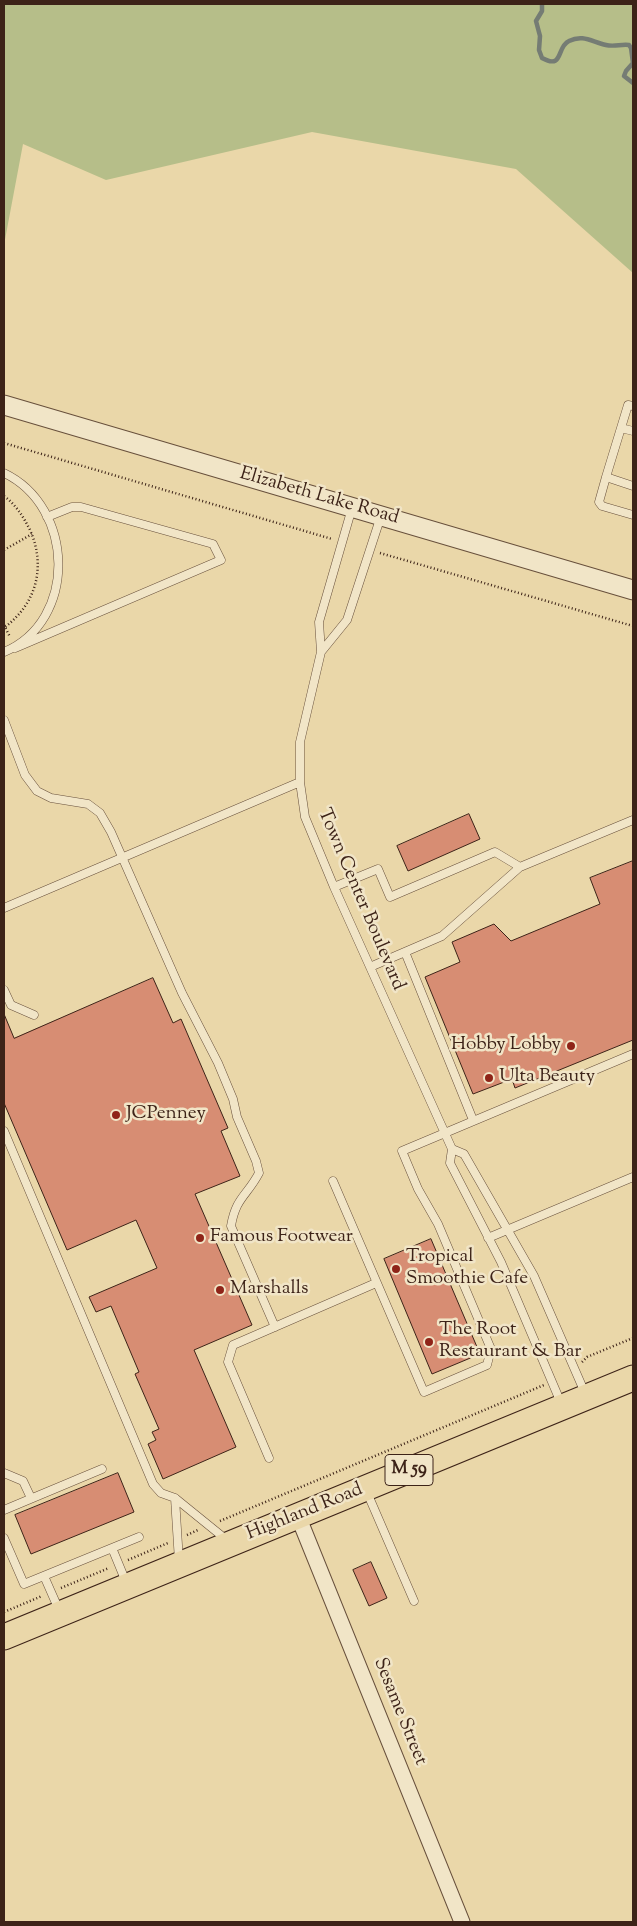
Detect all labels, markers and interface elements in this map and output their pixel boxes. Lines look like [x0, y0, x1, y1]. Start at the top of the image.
street label: Elizabeth Lake Road [237, 463, 401, 531]
street label: Town Center Boulevard [311, 806, 409, 994]
place label: Hobby Lobby [451, 1035, 561, 1057]
marker: Hobby Lobby [565, 1040, 577, 1052]
place label: Ulta Beauty [499, 1067, 595, 1089]
marker: Ulta Beauty [483, 1072, 495, 1084]
place label: JCPenney [126, 1104, 206, 1126]
marker: JCPenney [110, 1109, 122, 1121]
place label: Famous Footwear [210, 1227, 353, 1249]
marker: Famous Footwear [194, 1232, 206, 1244]
place label: Tropical Smoothie Cafe [406, 1247, 528, 1291]
marker: Tropical Smoothie Cafe [390, 1263, 402, 1275]
place label: Marshalls [230, 1279, 309, 1301]
marker: Marshalls [214, 1284, 226, 1296]
place label: The Root Restaurant & Bar [439, 1320, 581, 1364]
marker: The Root Restaurant & Bar [423, 1336, 435, 1348]
road number: M 59 [385, 1454, 433, 1486]
street label: Highland Road [244, 1479, 366, 1547]
street label: Sesame Street [367, 1655, 431, 1769]

